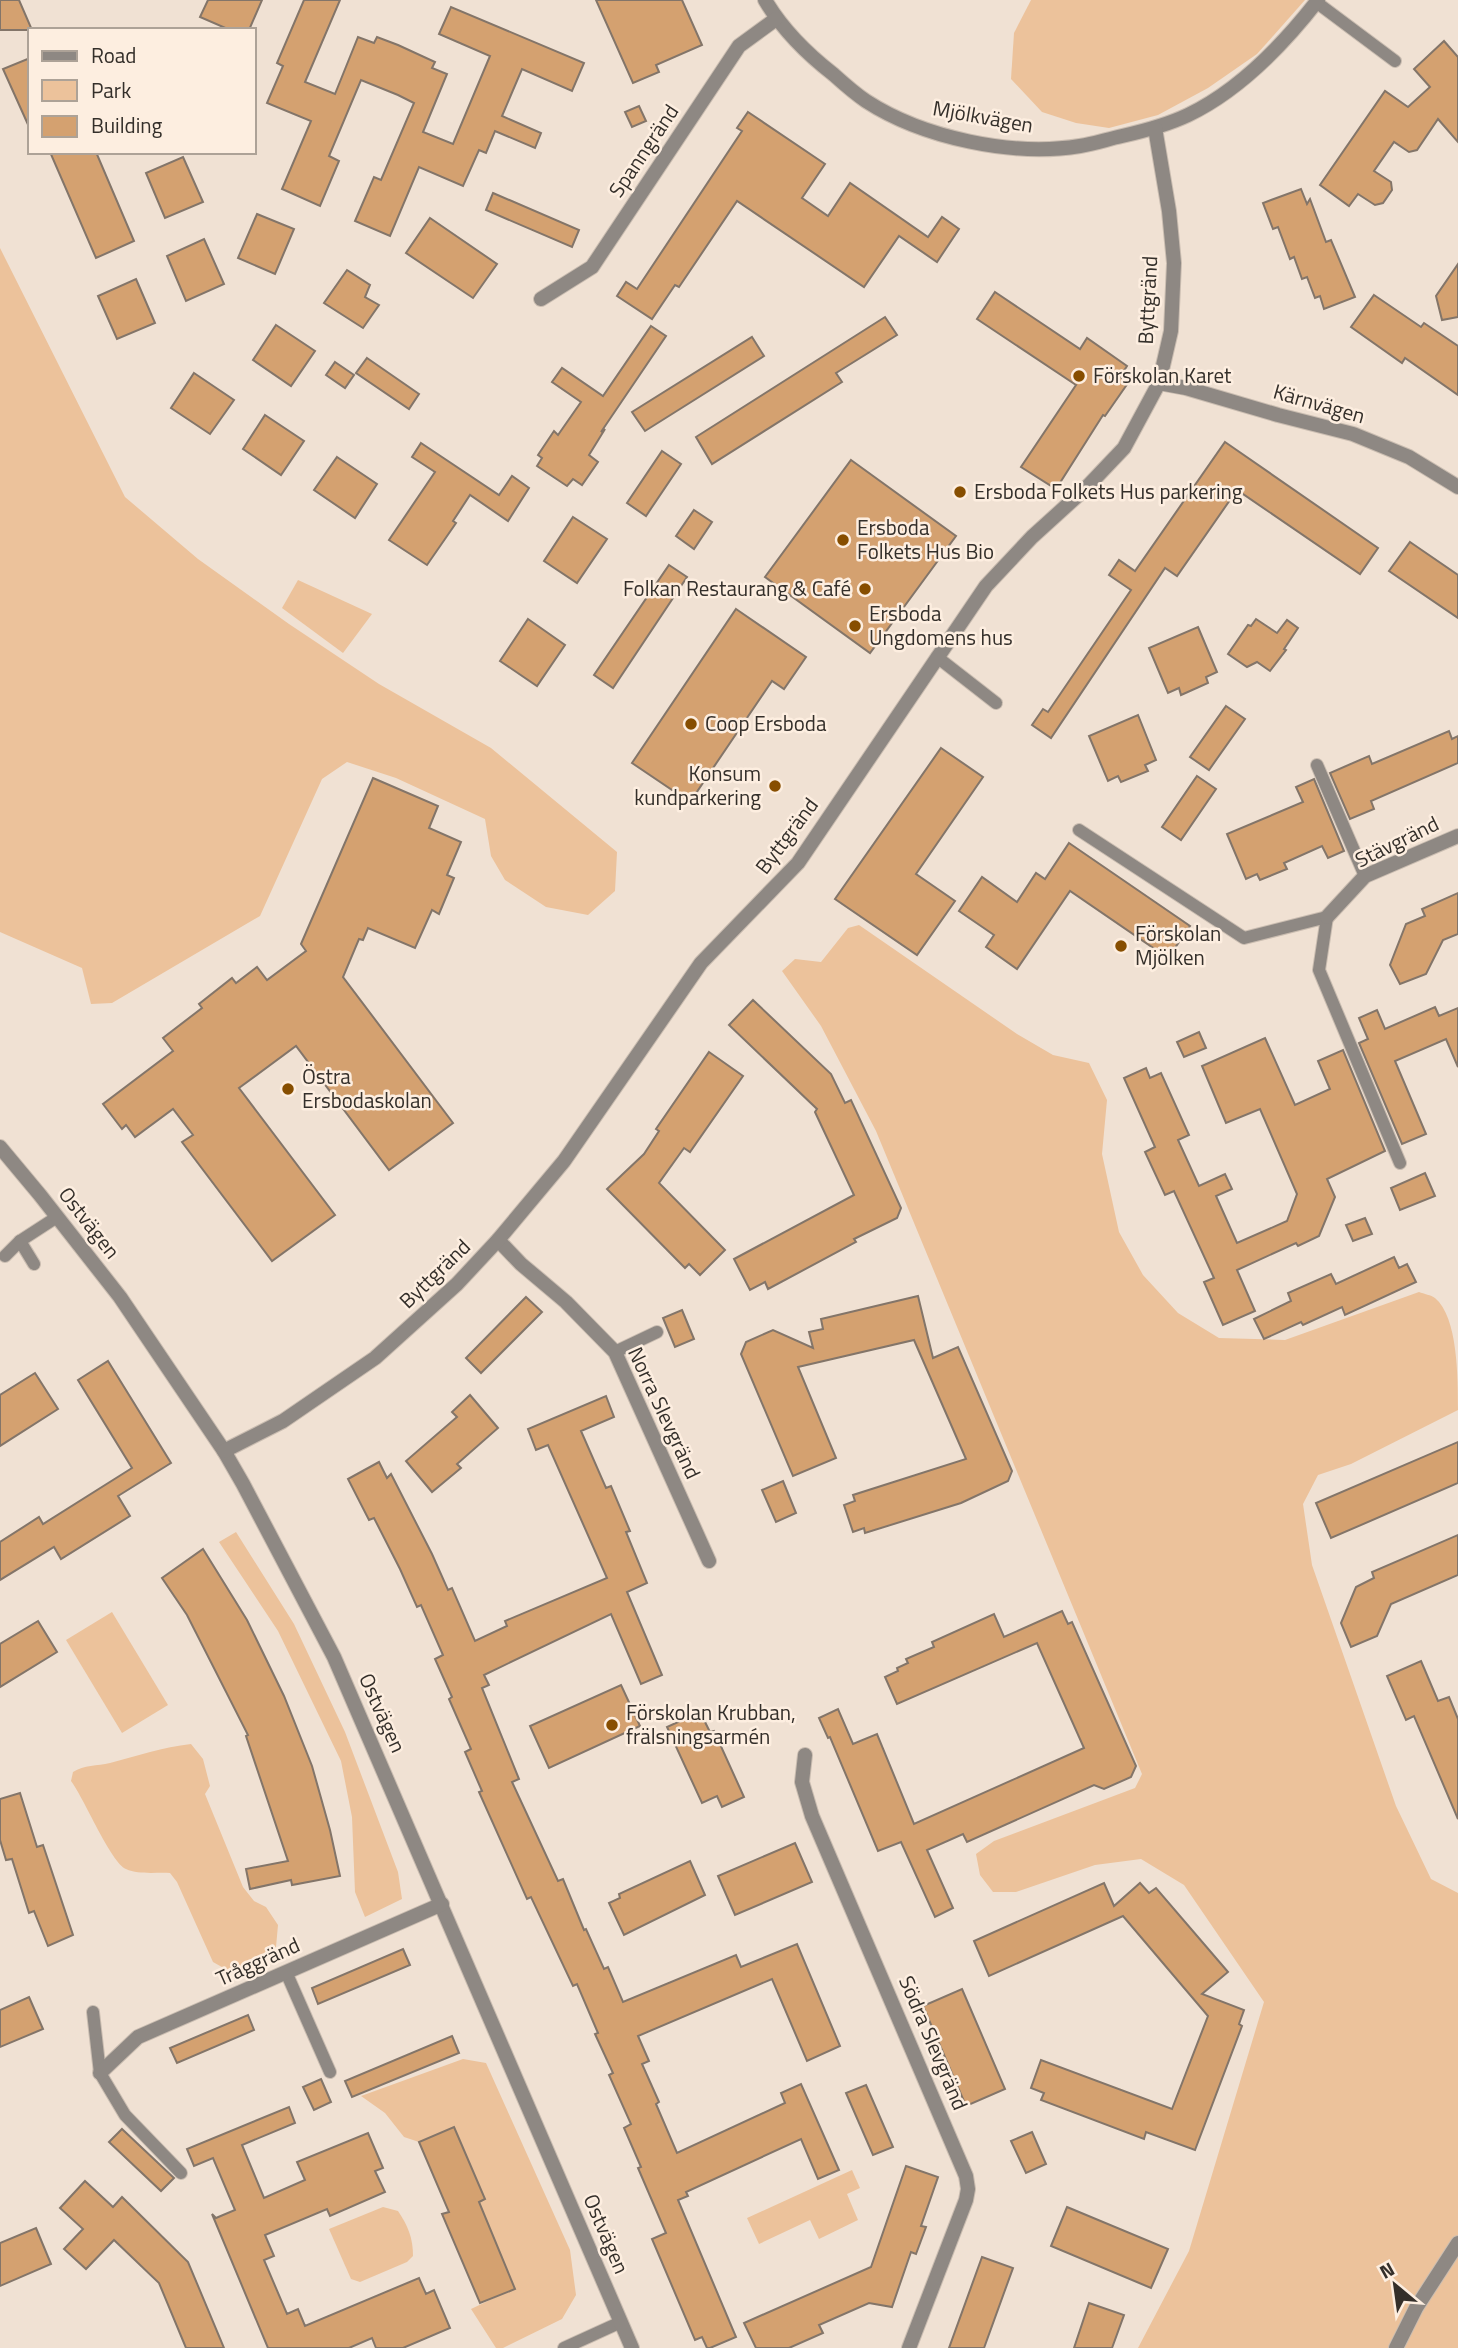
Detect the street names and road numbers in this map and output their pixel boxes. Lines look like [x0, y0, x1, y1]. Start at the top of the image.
street label: Mjölkvägen [930, 91, 1036, 141]
street label: Spanngränd [600, 97, 686, 204]
street label: Byttgränd [1129, 255, 1165, 345]
street label: Kärnvägen [1270, 375, 1369, 431]
street label: Byttgränd [747, 790, 826, 880]
street label: Stävgränd [1349, 807, 1444, 875]
street label: Ostvägen [51, 1179, 128, 1265]
street label: Byttgränd [391, 1231, 477, 1316]
street label: Norra Slevgränd [620, 1341, 709, 1484]
street label: Ostvägen [351, 1668, 415, 1758]
street label: Tråggränd [211, 1928, 305, 1994]
street label: Södra Slevgränd [891, 1970, 977, 2115]
street label: Ostvägen [576, 2189, 638, 2279]

